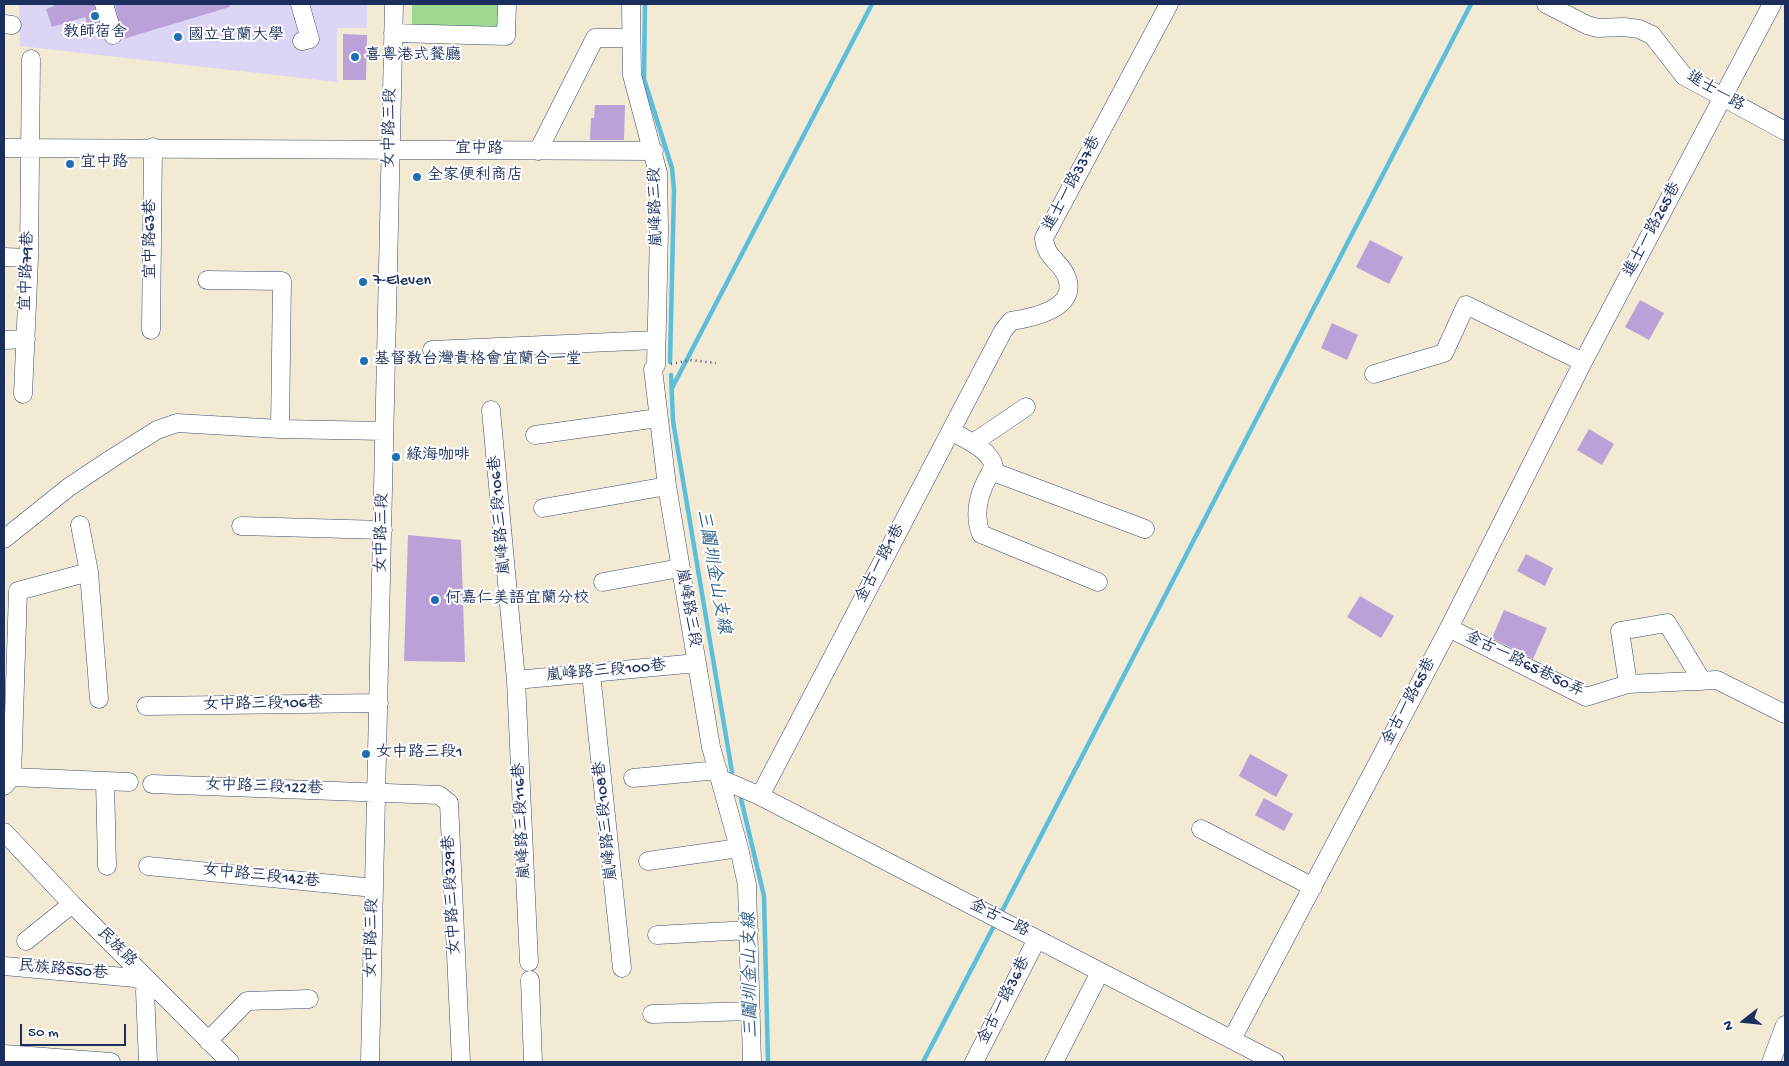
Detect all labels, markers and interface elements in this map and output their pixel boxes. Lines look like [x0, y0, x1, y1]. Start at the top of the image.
marker: 教師宿舍 [89, 10, 101, 22]
place label: 教師宿舍 [63, 24, 127, 44]
place label: 國立宜蘭大學 [188, 27, 284, 47]
marker: 國立宜蘭大學 [172, 31, 184, 43]
place label: 喜粵港式餐廳 [365, 47, 461, 67]
marker: 喜粵港式餐廳 [349, 51, 361, 63]
street label: 進士一路 [1682, 68, 1748, 116]
street label: 女中路三段 [381, 88, 401, 168]
street label: 進士一路337巷 [1040, 133, 1106, 235]
street label: 宜中路 [455, 140, 503, 160]
place label: 宜中路 [80, 154, 128, 174]
marker: 宜中路 [64, 158, 76, 170]
place label: 全家便利商店 [427, 167, 523, 187]
street label: 嵐峰路三段 [646, 167, 668, 247]
marker: 全家便利商店 [411, 171, 423, 183]
street label: 進士一路265巷 [1620, 179, 1686, 281]
street label: 宜中路63巷 [142, 199, 162, 279]
street label: 宜中路79巷 [17, 231, 39, 311]
place label: 7-Eleven [373, 272, 431, 292]
marker: 7-Eleven [357, 276, 369, 288]
place label: 基督教台灣貴格會宜蘭合一堂 [374, 351, 582, 371]
marker: 基督教台灣貴格會宜蘭合一堂 [358, 355, 370, 367]
place label: 綠海咖啡 [406, 447, 470, 467]
marker: 綠海咖啡 [390, 451, 402, 463]
street label: 嵐峰路三段106巷 [486, 455, 516, 575]
street label: 女中路三段 [373, 493, 393, 573]
water label: 三鬮圳金山支線 [690, 508, 734, 636]
street label: 金古一路1巷 [852, 521, 910, 607]
street label: 嵐峰路三段 [671, 567, 703, 649]
place label: 何嘉仁美語宜蘭分校 [445, 590, 589, 610]
marker: 何嘉仁美語宜蘭分校 [429, 594, 441, 606]
street label: 金古一路65巷50弄 [1461, 628, 1587, 702]
street label: 金古一路65巷 [1379, 655, 1441, 749]
street label: 嵐峰路三段100巷 [545, 657, 667, 687]
street label: 女中路三段106巷 [203, 694, 323, 716]
place label: 女中路三段1 [376, 744, 462, 764]
marker: 女中路三段1 [360, 748, 372, 760]
street label: 嵐峰路三段108巷 [591, 760, 623, 882]
street label: 嵐峰路三段116巷 [510, 762, 536, 880]
street label: 女中路三段122巷 [205, 776, 323, 800]
street label: 女中路三段329巷 [440, 834, 466, 956]
street label: 女中路三段142巷 [201, 861, 321, 893]
street label: 金古一路 [966, 896, 1032, 942]
street label: 女中路三段 [363, 898, 383, 978]
water label: 三鬮圳金山支線 [740, 912, 764, 1038]
street label: 民族路 [92, 924, 140, 972]
street label: 金古一路36巷 [975, 954, 1035, 1048]
street label: 民族路550巷 [17, 958, 109, 984]
north arrow [1719, 996, 1769, 1046]
scale bar [22, 1014, 129, 1046]
text: N [1720, 1019, 1739, 1032]
text: 50 m [28, 1024, 59, 1042]

